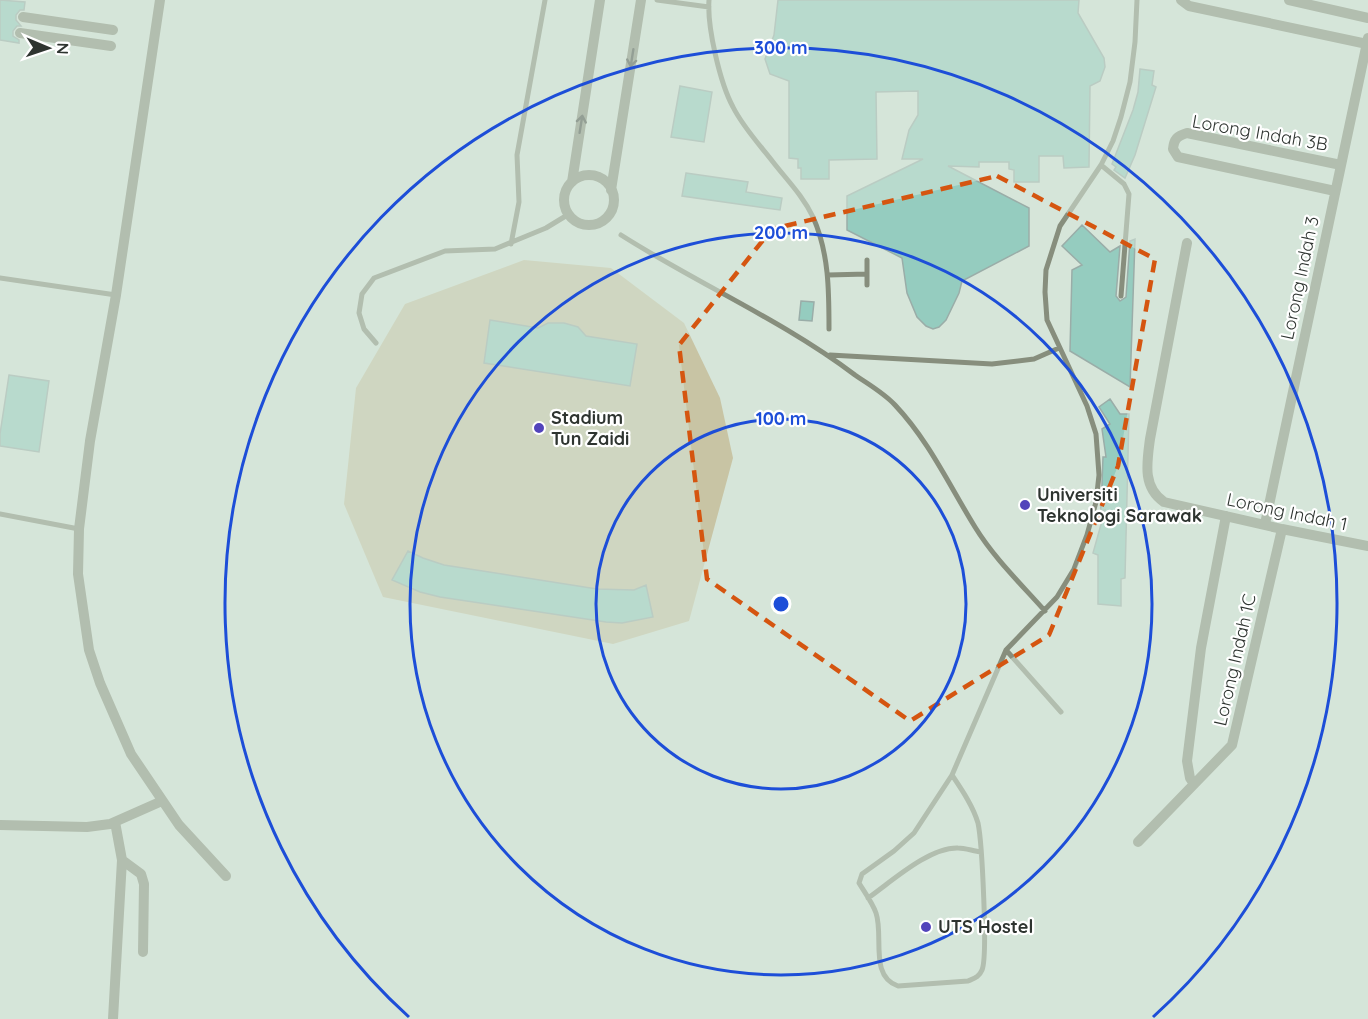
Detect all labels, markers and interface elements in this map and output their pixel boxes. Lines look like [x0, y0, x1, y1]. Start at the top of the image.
north arrow [18, 18, 78, 78]
text: 300 m [754, 36, 808, 59]
text: N [53, 42, 73, 55]
one-way arrow [626, 47, 637, 67]
street label: Lorong Indah 3B [1190, 109, 1330, 156]
one-way arrow [575, 115, 586, 135]
street label: Lorong Indah 3 [1275, 214, 1324, 342]
text: 200 m [754, 221, 808, 244]
place label: Stadium Tun Zaidi [551, 406, 629, 450]
text: 100 m [756, 407, 806, 430]
marker: Stadium Tun Zaidi [532, 421, 546, 435]
place label: Universiti Teknologi Sarawak [1037, 483, 1202, 527]
street label: Lorong Indah 1 [1225, 487, 1350, 536]
marker: Universiti Teknologi Sarawak [1018, 498, 1032, 512]
street label: Lorong Indah 1C [1208, 591, 1261, 728]
centre of rings [771, 594, 791, 614]
place label: UTS Hostel [938, 915, 1033, 938]
marker: UTS Hostel [919, 920, 933, 934]

